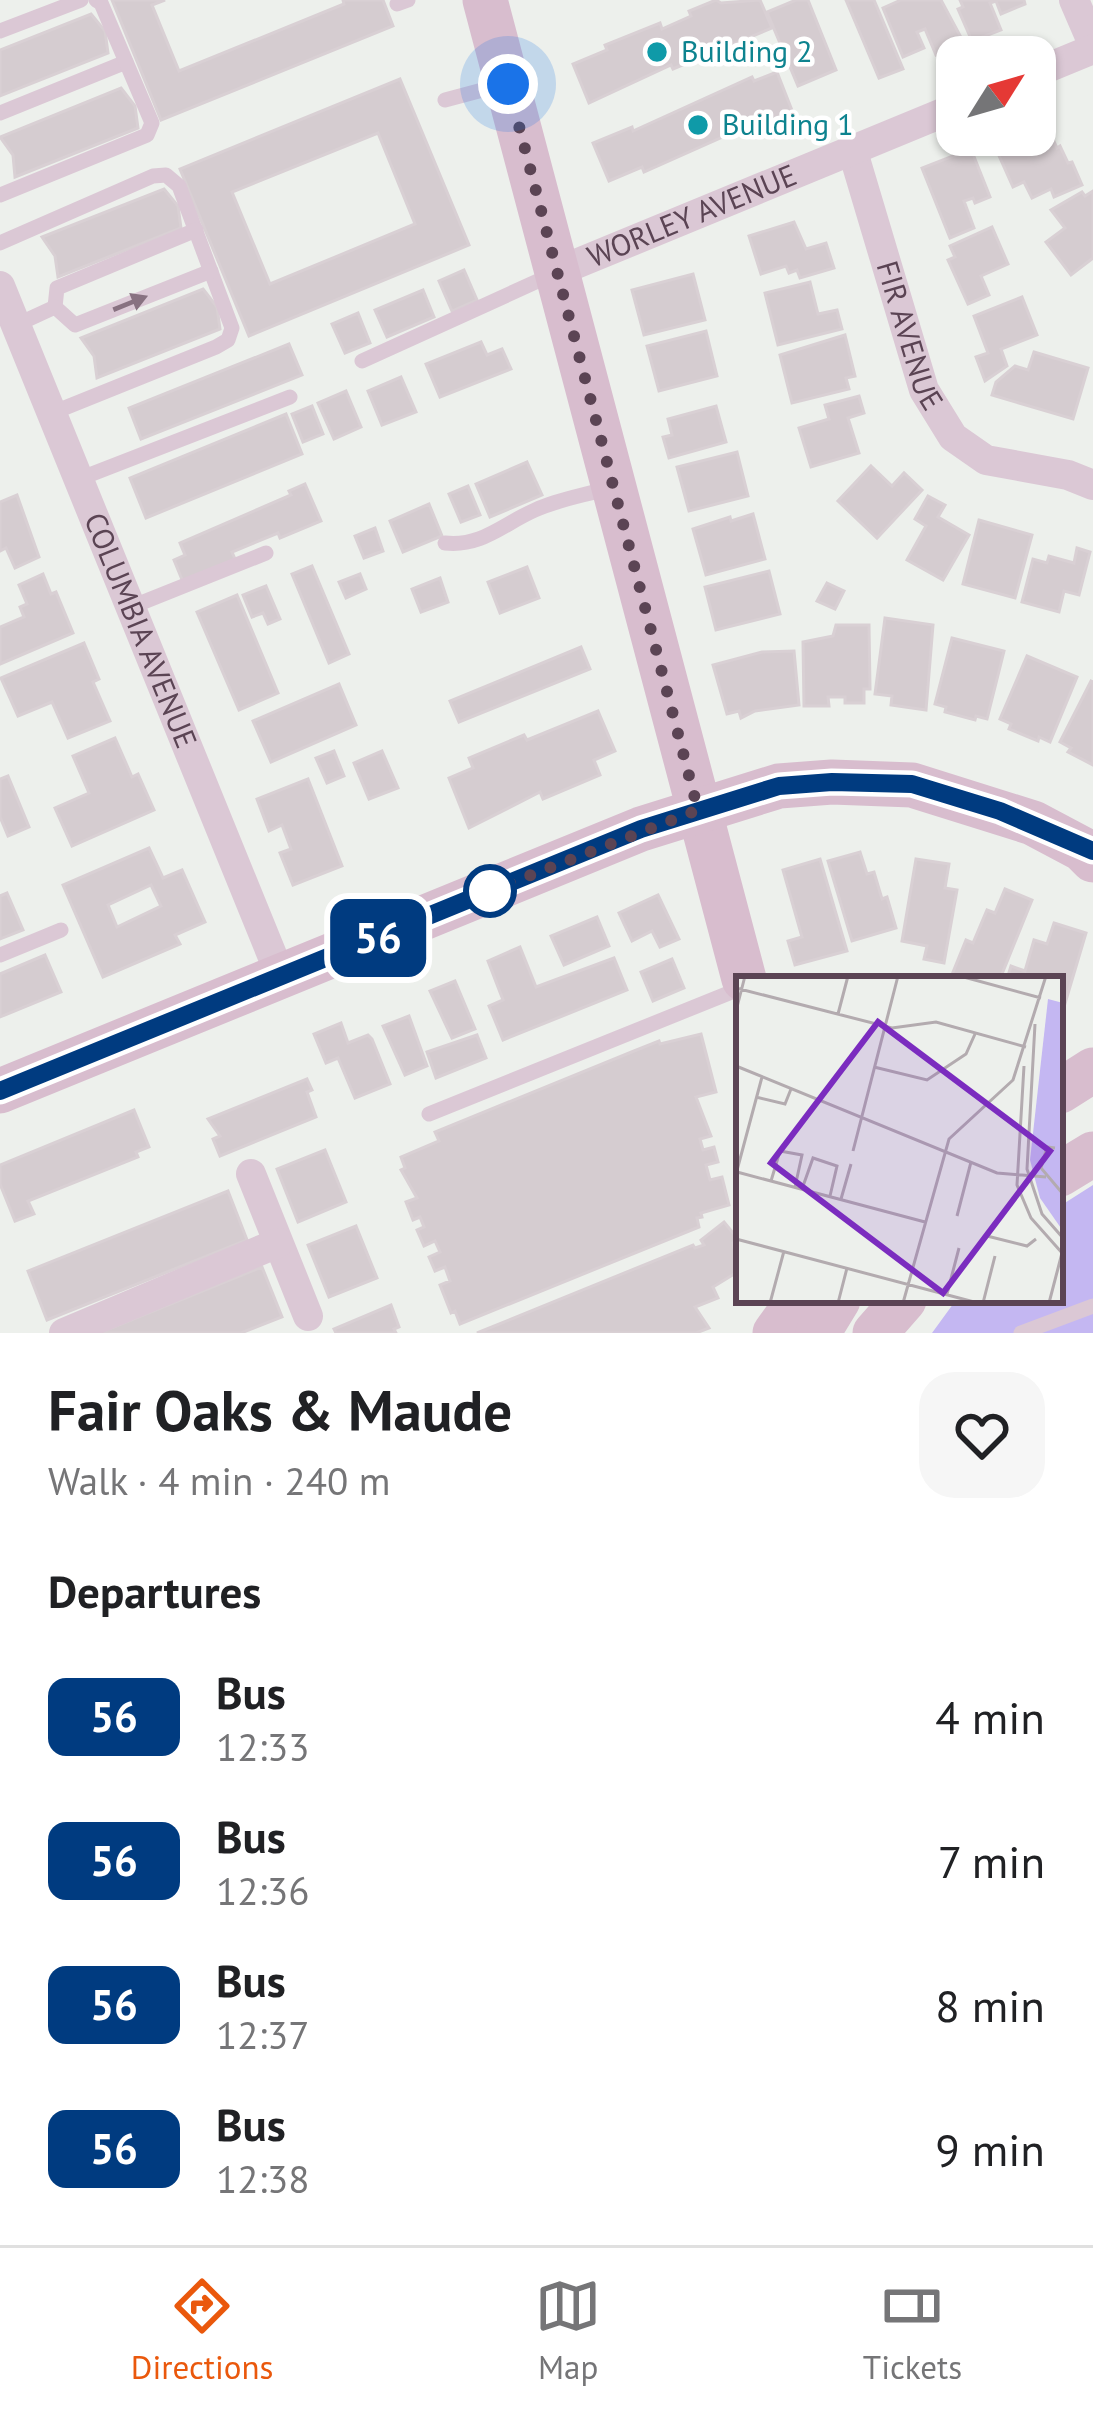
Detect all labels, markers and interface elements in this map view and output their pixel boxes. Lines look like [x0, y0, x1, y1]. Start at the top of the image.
place label: Building 2 [681, 31, 813, 70]
north arrow [936, 36, 1056, 156]
map controls [936, 36, 1056, 156]
marker: Building 2 [644, 39, 670, 65]
your location [478, 54, 538, 114]
place label: Building 1 [722, 104, 854, 143]
marker: Building 1 [685, 112, 711, 138]
street label: WORLEY AVENUE [581, 154, 802, 275]
street label: FIR AVENUE [869, 256, 953, 417]
one-way arrow [113, 293, 149, 312]
street label: COLUMBIA AVENUE [76, 507, 207, 753]
unlabelled marker [465, 866, 515, 916]
line badge: 56 [324, 899, 432, 977]
text: 56 [354, 910, 402, 965]
inset map [736, 976, 1063, 1303]
button: heart [919, 1372, 1045, 1498]
text: Fair Oaks & Maude [48, 1373, 512, 1447]
text: Walk · 4 min · 240 m [48, 1455, 390, 1506]
text: Departures [48, 1562, 261, 1620]
text: Bus [216, 1663, 286, 1721]
text: 4 min [935, 1688, 1045, 1746]
text: 56 [90, 1689, 138, 1744]
text: 12:33 [216, 1721, 310, 1772]
text: Bus [216, 1807, 286, 1865]
text: 7 min [938, 1832, 1045, 1890]
text: 56 [90, 1833, 138, 1888]
text: 12:36 [216, 1865, 310, 1916]
text: Bus [216, 1951, 286, 2009]
text: 8 min [935, 1976, 1045, 2034]
text: 56 [90, 1977, 138, 2032]
text: 12:37 [216, 2009, 310, 2060]
text: Bus [216, 2095, 286, 2153]
text: 9 min [935, 2120, 1045, 2178]
text: 56 [90, 2121, 138, 2176]
text: 12:38 [216, 2153, 310, 2204]
tab: Directions [131, 2273, 273, 2388]
tab: Map [535, 2273, 601, 2388]
tab: Tickets [863, 2273, 962, 2388]

